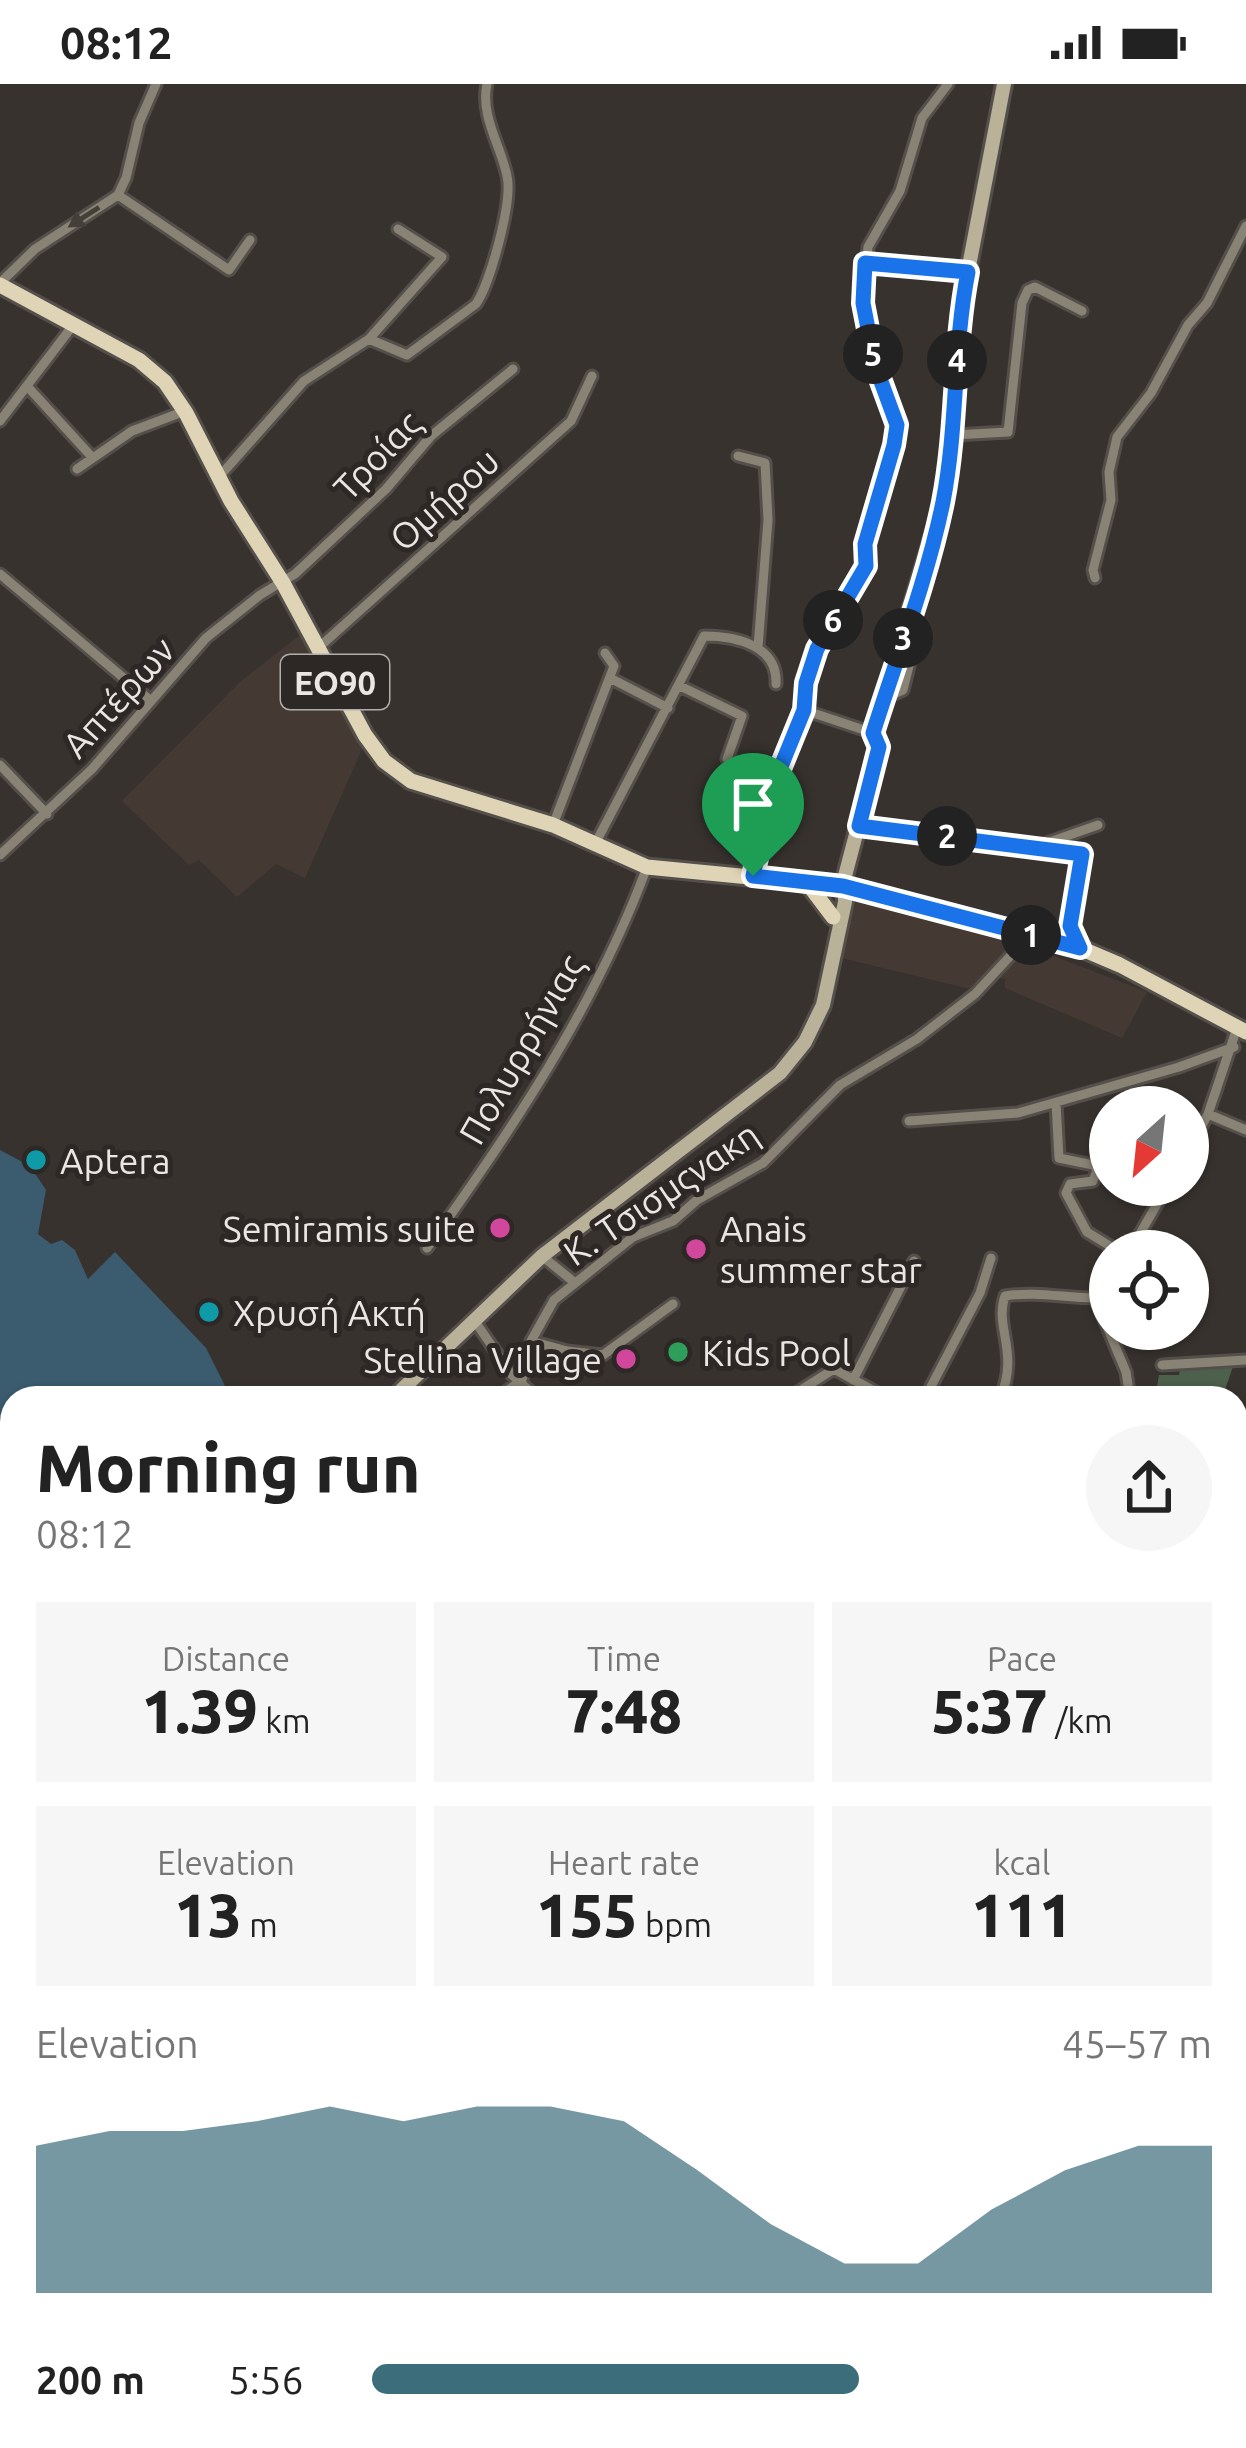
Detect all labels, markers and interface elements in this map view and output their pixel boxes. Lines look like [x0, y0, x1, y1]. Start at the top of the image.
text: 08:12 [60, 17, 173, 68]
one-way arrow [67, 205, 100, 227]
pin: 5 [843, 324, 903, 384]
pin: 4 [927, 330, 987, 390]
text: 5 [864, 335, 882, 372]
text: 4 [948, 341, 966, 378]
street label: Τροίας [325, 402, 429, 508]
street label: Ομήρου [381, 440, 507, 558]
pin: 6 [803, 590, 863, 650]
text: 6 [824, 601, 842, 638]
pin: 3 [873, 608, 933, 668]
text: 3 [894, 619, 912, 656]
street label: Απτέρων [54, 629, 182, 765]
road number: ΕΟ90 [281, 655, 389, 709]
pin [702, 753, 804, 876]
icon: arrive [720, 771, 786, 837]
pin: 2 [917, 806, 977, 866]
text: 2 [938, 817, 956, 854]
pin: 1 [1001, 905, 1061, 965]
text: 1 [1022, 916, 1040, 953]
street label: Πολυρρήνιας [450, 947, 592, 1151]
north arrow [1089, 1086, 1209, 1206]
map controls [1089, 1086, 1209, 1350]
street label: Κ. Τσισμςνακη [556, 1113, 766, 1273]
place label: Aptera [60, 1140, 171, 1181]
marker: Aptera [23, 1147, 49, 1173]
place label: Semiramis suite [223, 1208, 476, 1249]
place label: Anais summer star [720, 1208, 922, 1290]
marker: Semiramis suite [487, 1215, 513, 1241]
button: locate [1089, 1230, 1209, 1350]
marker: Anais summer star [683, 1236, 709, 1262]
place label: Χρυσή Ακτή [233, 1292, 426, 1333]
marker: Χρυσή Ακτή [196, 1299, 222, 1325]
place label: Kids Pool [702, 1332, 851, 1373]
place label: Stellina Village [363, 1339, 602, 1380]
marker: Kids Pool [665, 1339, 691, 1365]
marker: Stellina Village [613, 1346, 639, 1372]
button: share [1086, 1425, 1212, 1551]
text: Morning run [36, 1430, 421, 1504]
text: 08:12 [36, 1512, 134, 1555]
text: Distance [162, 1640, 290, 1677]
text: Time [587, 1640, 661, 1677]
text: Pace [987, 1640, 1057, 1677]
text: 1.39 [142, 1677, 258, 1744]
text: 7:48 [566, 1677, 682, 1744]
text: 5:37 [931, 1677, 1048, 1744]
text: km [258, 1702, 310, 1739]
text: /km [1048, 1702, 1113, 1739]
text: Elevation [157, 1844, 295, 1881]
text: Heart rate [548, 1844, 700, 1881]
text: kcal [994, 1844, 1050, 1881]
text: 13 [174, 1881, 242, 1948]
text: 155 [536, 1881, 637, 1948]
text: 111 [971, 1881, 1073, 1948]
text: m [242, 1906, 278, 1943]
text: bpm [637, 1906, 712, 1943]
text: Elevation [36, 2022, 199, 2065]
text: 45–57 m [1062, 2022, 1212, 2065]
text: 200 m [36, 2358, 145, 2401]
text: 5:56 [228, 2358, 304, 2401]

